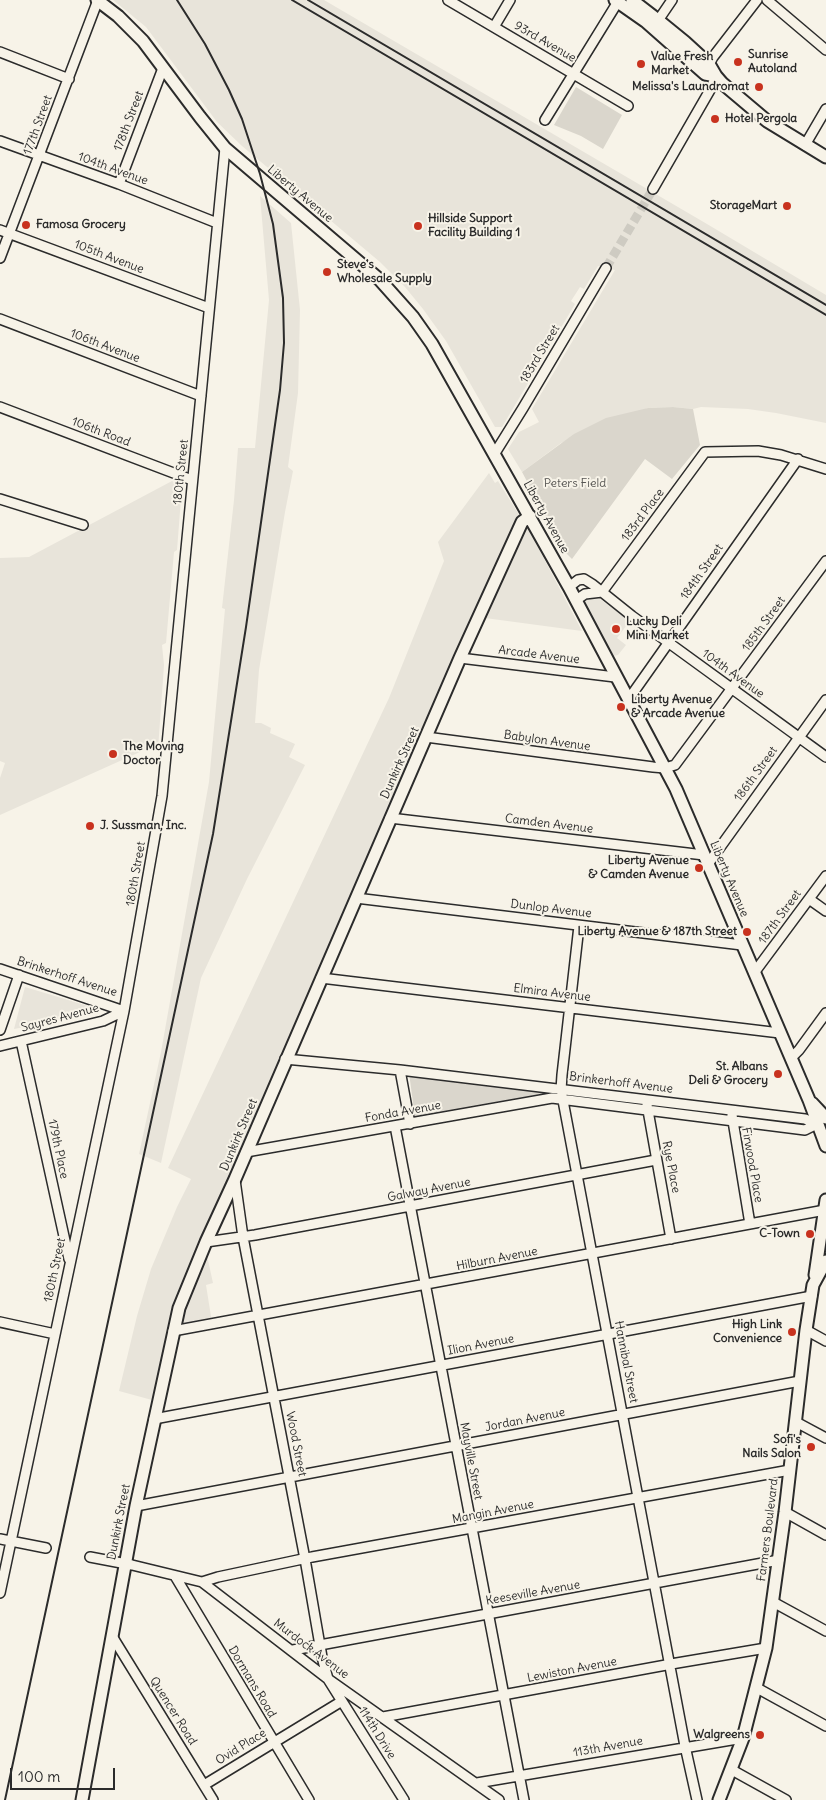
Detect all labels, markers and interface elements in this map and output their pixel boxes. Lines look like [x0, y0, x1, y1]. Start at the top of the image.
street label: 93rd Avenue [512, 19, 578, 65]
place label: Sunrise Autoland [748, 48, 797, 76]
place label: Value Fresh Market [651, 50, 713, 78]
marker: Sunrise Autoland [732, 56, 744, 68]
marker: Value Fresh Market [635, 58, 647, 70]
place label: Melissa's Laundromat [632, 80, 749, 94]
marker: Melissa's Laundromat [753, 81, 765, 93]
street label: 178th Street [111, 89, 147, 153]
street label: 177th Street [21, 93, 55, 157]
place label: Hotel Pergola [725, 112, 797, 126]
marker: Hotel Pergola [709, 113, 721, 125]
street label: 104th Avenue [76, 150, 150, 188]
street label: Liberty Avenue [264, 162, 336, 226]
place label: StorageMart [710, 199, 777, 213]
marker: StorageMart [781, 200, 793, 212]
place label: Hillside Support Facility Building 1 [428, 212, 520, 240]
place label: Famosa Grocery [36, 218, 126, 232]
marker: Famosa Grocery [20, 219, 32, 231]
marker: Hillside Support Facility Building 1 [412, 220, 424, 232]
street label: 105th Avenue [72, 237, 146, 277]
place label: Steve's Wholesale Supply [337, 258, 432, 286]
marker: Steve's Wholesale Supply [321, 266, 333, 278]
street label: 183rd Street [517, 322, 563, 386]
street label: 106th Avenue [68, 326, 142, 366]
street label: 106th Road [70, 414, 132, 450]
street label: 180th Street [170, 439, 192, 505]
park label: Peters Field [544, 477, 606, 491]
street label: Liberty Avenue [520, 478, 572, 556]
street label: 183rd Place [619, 486, 667, 544]
street label: 184th Street [678, 541, 726, 603]
street label: 185th Street [739, 594, 789, 654]
place label: Lucky Deli Mini Market [626, 615, 689, 643]
marker: Lucky Deli Mini Market [610, 623, 622, 635]
street label: Arcade Avenue [498, 643, 580, 667]
street label: 104th Avenue [699, 647, 767, 701]
place label: Liberty Avenue & Arcade Avenue [631, 693, 725, 721]
marker: Liberty Avenue & Arcade Avenue [615, 701, 627, 713]
street label: Dunkirk Street [378, 725, 422, 801]
street label: Babylon Avenue [503, 728, 591, 754]
place label: The Moving Doctor [123, 740, 184, 768]
street label: 186th Street [731, 744, 781, 804]
marker: The Moving Doctor [107, 748, 119, 760]
street label: Camden Avenue [504, 811, 594, 837]
place label: J. Sussman, Inc. [100, 819, 186, 833]
marker: J. Sussman, Inc. [84, 820, 96, 832]
street label: Liberty Avenue [707, 839, 751, 919]
street label: 180th Street [123, 841, 149, 907]
place label: Liberty Avenue & Camden Avenue [588, 854, 689, 882]
marker: Liberty Avenue & Camden Avenue [693, 862, 705, 874]
street label: 187th Street [756, 887, 804, 947]
street label: Dunlop Avenue [510, 897, 592, 921]
place label: Liberty Avenue & 187th Street [578, 925, 737, 939]
marker: Liberty Avenue & 187th Street [741, 926, 753, 938]
street label: Brinkerhoff Avenue [15, 954, 119, 1000]
street label: Elmira Avenue [513, 981, 591, 1005]
street label: Sayres Avenue [20, 1001, 100, 1035]
place label: St. Albans Deli & Grocery [688, 1060, 768, 1088]
marker: St. Albans Deli & Grocery [772, 1068, 784, 1080]
street label: Brinkerhoff Avenue [568, 1069, 674, 1097]
street label: Dunkirk Street [217, 1097, 261, 1173]
street label: Fonda Avenue [364, 1098, 442, 1126]
street label: 179th Place [45, 1118, 71, 1180]
street label: Firwood Place [738, 1126, 766, 1204]
street label: Rye Place [659, 1140, 683, 1194]
street label: Galway Avenue [386, 1175, 472, 1205]
place label: C-Town [759, 1227, 800, 1241]
marker: C-Town [804, 1228, 816, 1240]
street label: 180th Street [41, 1237, 69, 1303]
street label: Hilburn Avenue [455, 1244, 539, 1274]
place label: High Link Convenience [713, 1318, 782, 1346]
street label: Hannibal Street [611, 1320, 641, 1404]
marker: High Link Convenience [786, 1326, 798, 1338]
street label: Ilion Avenue [447, 1332, 515, 1358]
street label: Jordan Avenue [484, 1405, 566, 1435]
street label: Wood Street [283, 1410, 309, 1478]
street label: Mayville Street [456, 1421, 486, 1501]
place label: Sofi's Nails Salon [742, 1433, 801, 1461]
marker: Sofi's Nails Salon [805, 1441, 817, 1453]
street label: Farmers Boulevard [755, 1478, 781, 1582]
street label: Dunkirk Street [105, 1483, 133, 1561]
street label: Mangin Avenue [451, 1497, 535, 1527]
street label: Keeseville Avenue [485, 1578, 581, 1608]
street label: Murdock Avenue [271, 1616, 351, 1682]
street label: Dormans Road [225, 1644, 279, 1720]
street label: Lewiston Avenue [526, 1654, 618, 1686]
street label: Quencer Road [146, 1674, 200, 1748]
street label: 114th Drive [355, 1704, 399, 1762]
street label: Ovid Place [213, 1726, 269, 1768]
place label: Walgreens [693, 1728, 750, 1742]
marker: Walgreens [754, 1729, 766, 1741]
street label: 113th Avenue [572, 1734, 644, 1760]
scale bar [12, 1758, 118, 1790]
text: 100 m [18, 1767, 60, 1786]

